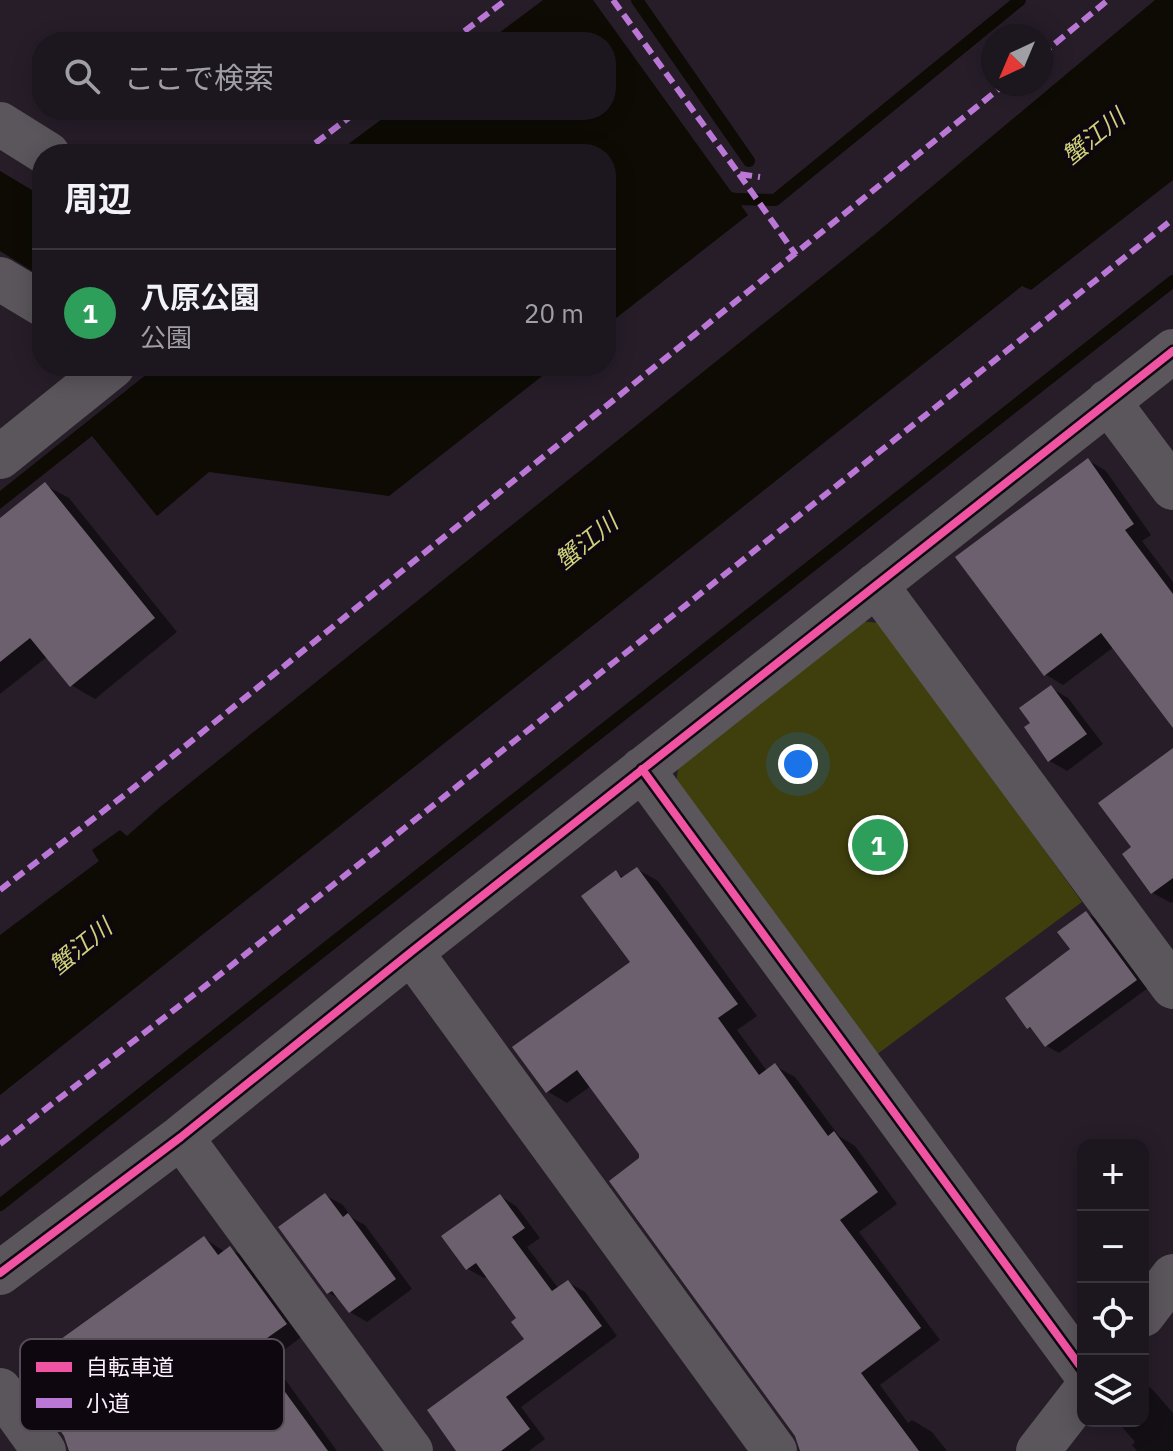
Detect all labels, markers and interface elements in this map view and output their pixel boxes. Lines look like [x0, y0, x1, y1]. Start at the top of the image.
north arrow [981, 24, 1053, 96]
search box [32, 32, 616, 120]
icon: search [60, 54, 104, 98]
text: ここで検索 [124, 58, 274, 97]
water label: 蟹江川 [1055, 99, 1133, 171]
text: 周辺 [64, 176, 132, 220]
text: 八原公園 [140, 277, 260, 316]
text: 1 [82, 296, 98, 330]
text: 20 m [524, 296, 584, 330]
text: 公園 [140, 320, 192, 354]
water label: 蟹江川 [548, 504, 626, 576]
your location [778, 744, 818, 784]
pin: 1 [852, 815, 904, 875]
water label: 蟹江川 [42, 909, 120, 981]
map controls [1077, 1139, 1149, 1427]
button: + [1077, 1139, 1149, 1211]
button: − [1077, 1211, 1149, 1283]
button: locate [1077, 1283, 1149, 1355]
legend [20, 1339, 284, 1431]
text: 自転車道 [86, 1352, 174, 1381]
button: layers [1077, 1355, 1149, 1427]
text: 小道 [86, 1388, 130, 1417]

